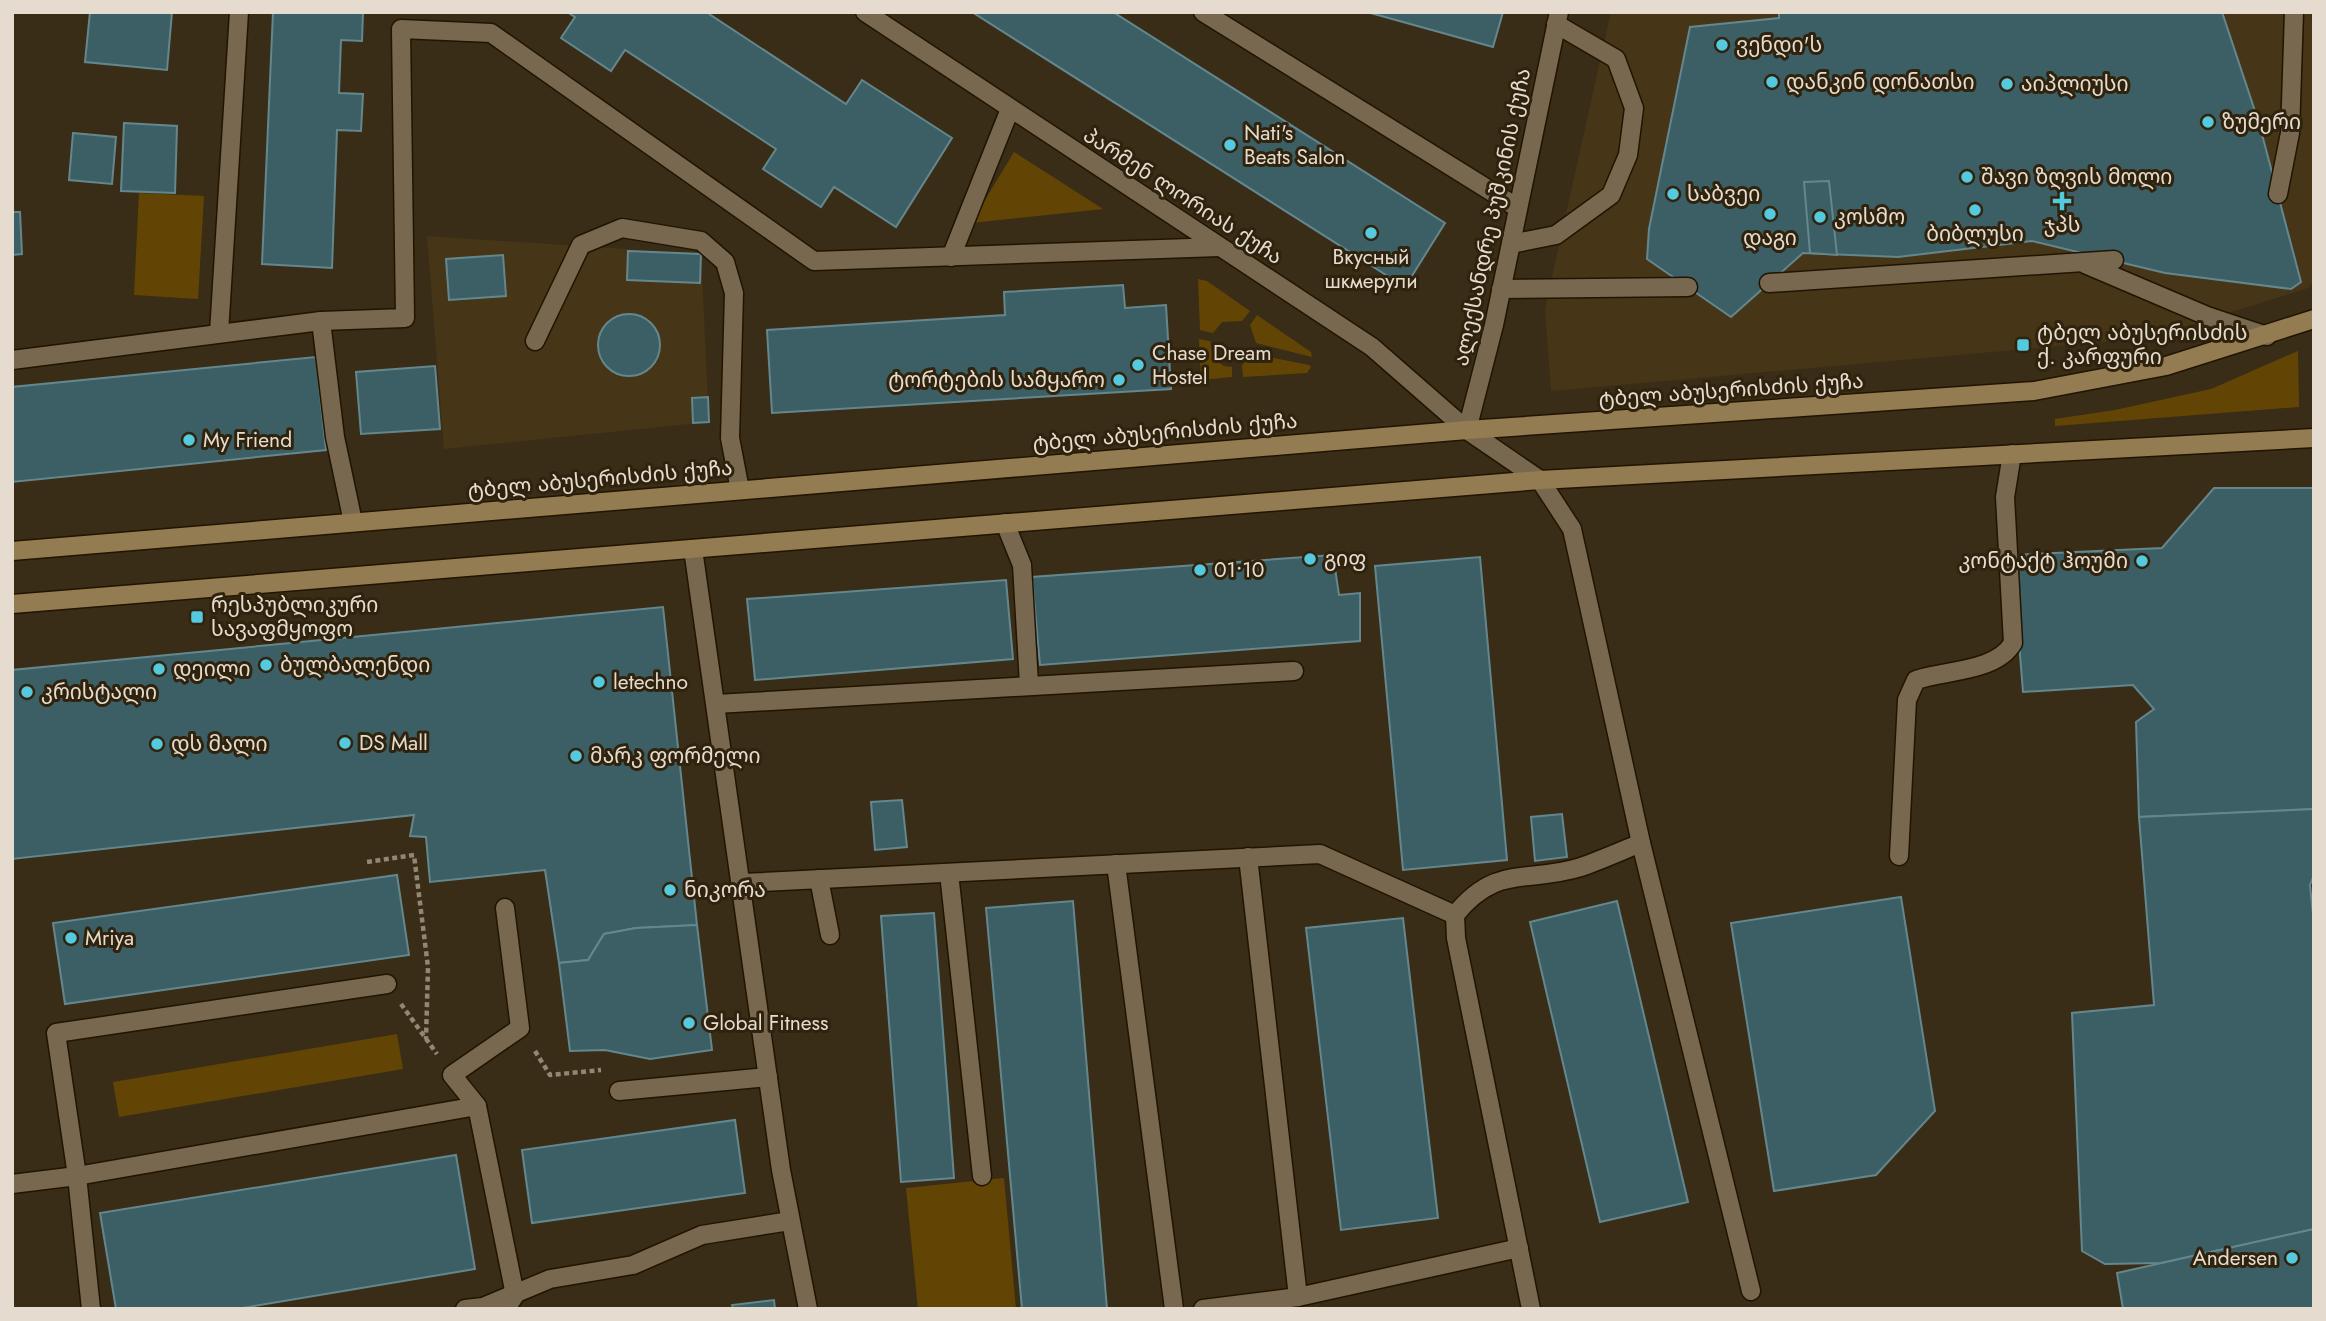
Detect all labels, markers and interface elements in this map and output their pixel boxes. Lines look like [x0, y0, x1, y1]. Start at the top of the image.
place label: ვენდი'ს [1736, 30, 1822, 60]
marker: ვენდი'ს [1714, 37, 1730, 53]
street label: ალექსანდრე პუშკინის ქუჩა [1446, 65, 1538, 369]
place label: დანკინ დონათსი [1786, 67, 1975, 97]
place label: აიპლიუსი [2021, 69, 2129, 99]
marker: დანკინ დონათსი [1764, 74, 1780, 90]
marker: აიპლიუსი [1999, 76, 2015, 92]
place label: ზუმერი [2222, 107, 2301, 137]
marker: ზუმერი [2200, 114, 2216, 130]
place label: Nati's Beats Salon [1244, 118, 1345, 172]
street label: პარმენ ლორიას ქუჩა [1077, 120, 1289, 272]
marker: Nati's Beats Salon [1222, 137, 1238, 153]
place label: შავი ზღვის მოლი [1981, 162, 2172, 192]
marker: შავი ზღვის მოლი [1959, 169, 1975, 185]
place label: საბვეი [1687, 179, 1760, 209]
marker: საბვეი [1665, 186, 1681, 202]
marker: ჯპს [2054, 193, 2070, 209]
place label: კოსმო [1834, 202, 1905, 232]
marker: ბიბლუსი [1967, 202, 1983, 218]
marker: დაგი [1762, 206, 1778, 222]
marker: კოსმო [1812, 209, 1828, 225]
place label: ჯპს [2044, 210, 2080, 240]
place label: ბიბლუსი [1926, 219, 2024, 249]
place label: დაგი [1743, 223, 1797, 253]
marker: Вкусный шкмерули [1363, 225, 1379, 241]
place label: Вкусный шкмерули [1324, 242, 1418, 296]
place label: ტბელ აბუსერისძის ქ. კარფური [2037, 318, 2247, 372]
marker: ტბელ აბუსერისძის ქ. კარფური [2015, 337, 2031, 353]
place label: Chase Dream Hostel [1152, 338, 1272, 392]
marker: Chase Dream Hostel [1130, 357, 1146, 373]
place label: ტორტების სამყარო [888, 365, 1105, 395]
street label: ტბელ აბუსერისძის ქუჩა [1597, 366, 1865, 414]
marker: ტორტების სამყარო [1111, 372, 1127, 388]
street label: ტბელ აბუსერისძის ქუჩა [1031, 405, 1299, 459]
place label: My Friend [203, 425, 292, 455]
marker: My Friend [181, 432, 197, 448]
street label: ტბელ აბუსერისძის ქუჩა [466, 452, 734, 506]
place label: გიფ [1324, 544, 1366, 574]
place label: კონტაქტ ჰოუმი [1958, 546, 2128, 576]
marker: გიფ [1302, 551, 1318, 567]
marker: კონტაქტ ჰოუმი [2134, 553, 2150, 569]
place label: 01•10 [1214, 555, 1264, 585]
marker: 01•10 [1192, 562, 1208, 578]
place label: რესპუბლიკური სავაფმყოფო [211, 590, 378, 644]
marker: რესპუბლიკური სავაფმყოფო [189, 609, 205, 625]
place label: ბულბალენდი [280, 650, 430, 680]
place label: დეილი [173, 654, 251, 684]
marker: ბულბალენდი [258, 657, 274, 673]
marker: დეილი [151, 661, 167, 677]
place label: letechno [613, 667, 688, 697]
marker: letechno [591, 674, 607, 690]
place label: კრისტალი [41, 677, 157, 707]
marker: კრისტალი [19, 684, 35, 700]
place label: DS Mall [359, 728, 428, 758]
place label: დს მალი [171, 729, 268, 759]
marker: DS Mall [337, 735, 353, 751]
marker: დს მალი [149, 736, 165, 752]
place label: მარკ ფორმელი [590, 741, 761, 771]
marker: მარკ ფორმელი [568, 748, 584, 764]
place label: ნიკორა [684, 875, 766, 905]
marker: ნიკორა [662, 882, 678, 898]
place label: Mriya [85, 923, 134, 953]
marker: Mriya [63, 930, 79, 946]
place label: Global Fitness [703, 1008, 829, 1038]
marker: Global Fitness [681, 1015, 697, 1031]
place label: Andersen [2193, 1243, 2278, 1273]
marker: Andersen [2284, 1250, 2300, 1266]

